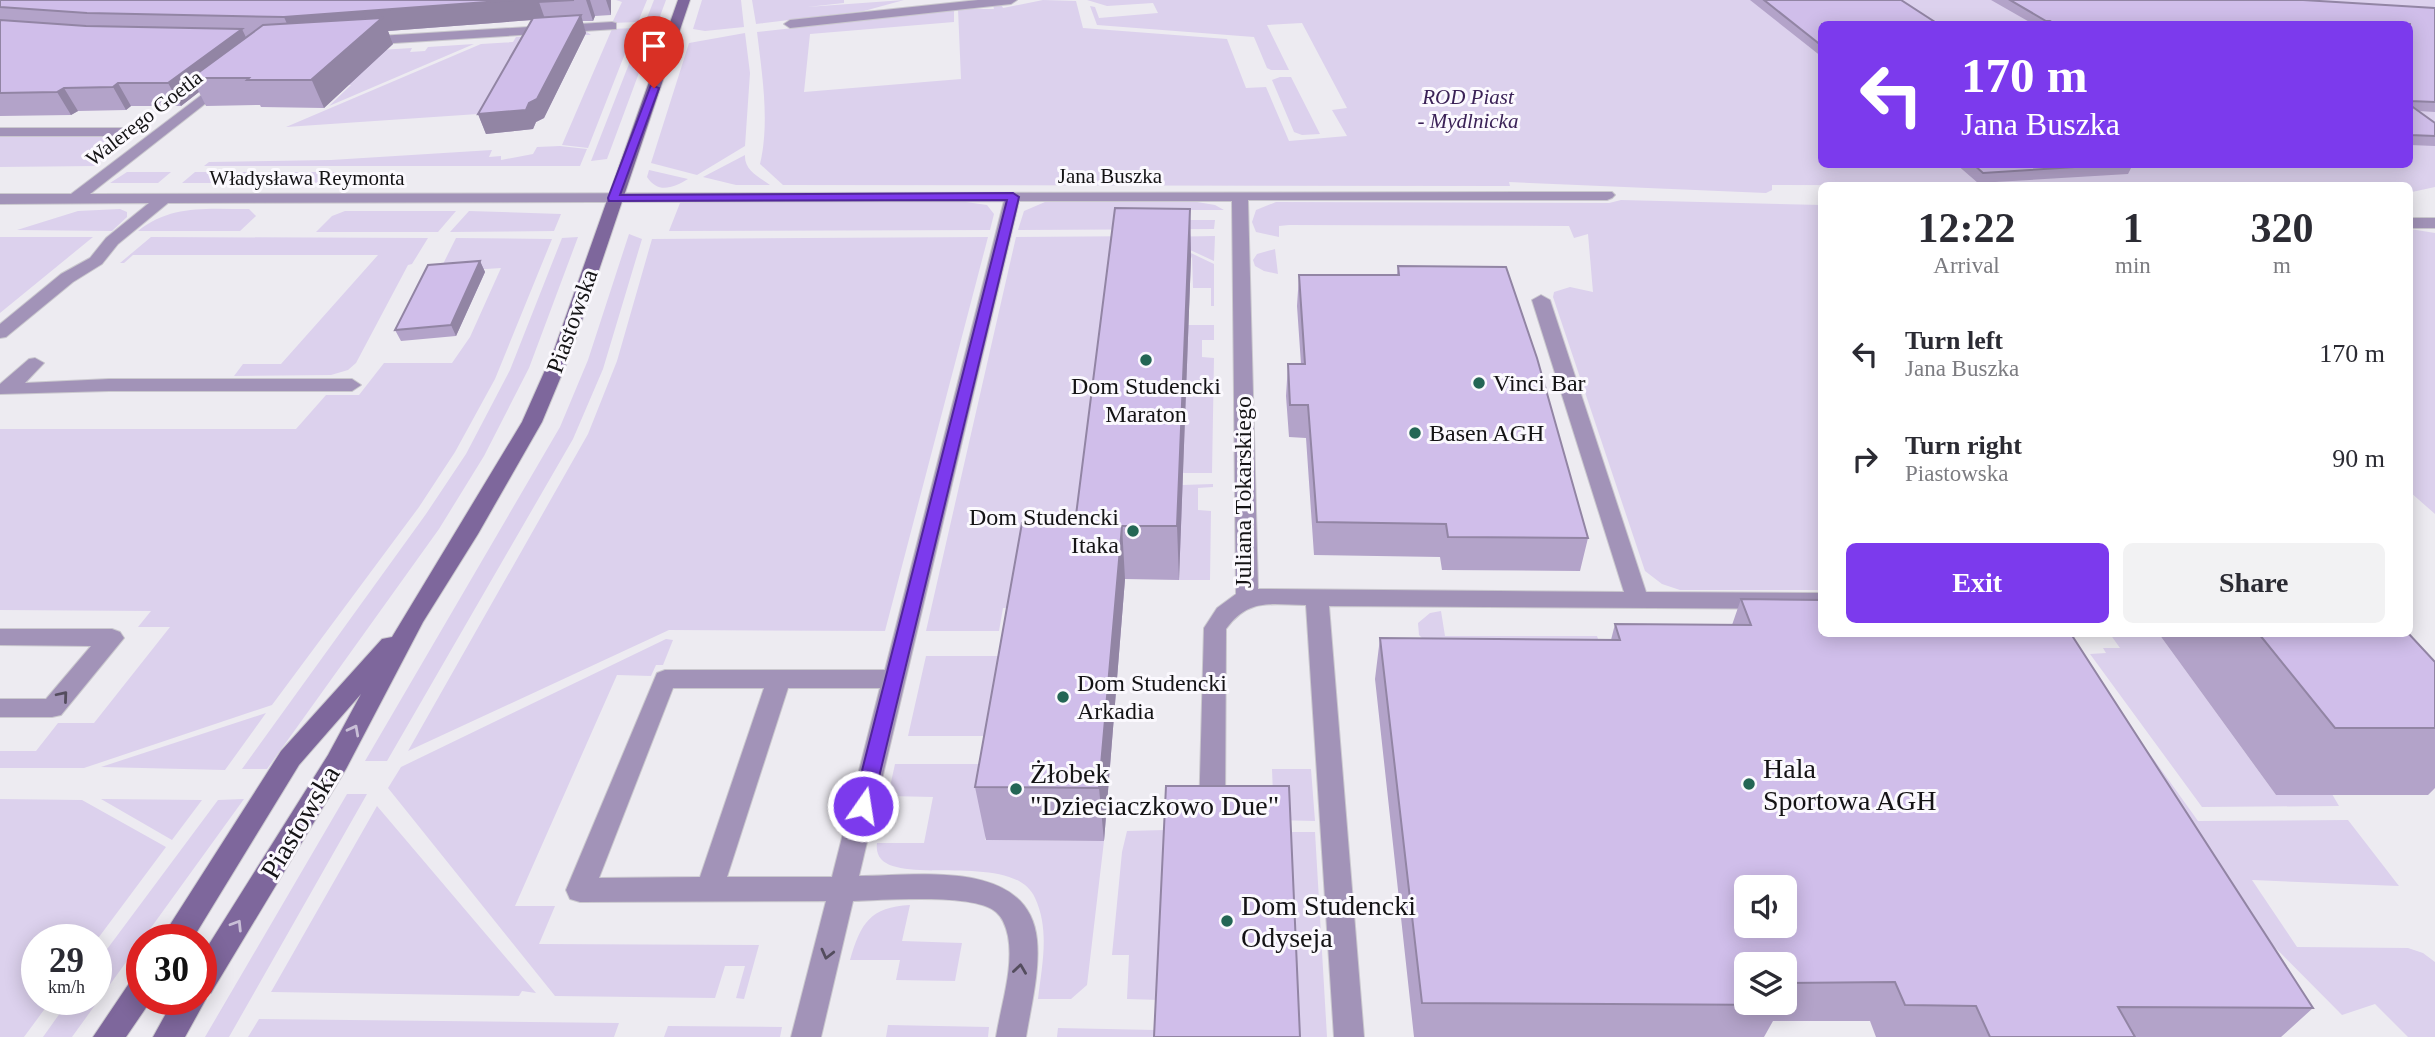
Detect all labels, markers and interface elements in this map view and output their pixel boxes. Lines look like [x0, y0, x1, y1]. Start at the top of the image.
pin [624, 16, 684, 88]
icon: arrive [635, 27, 673, 65]
text: 170 m [1961, 48, 2088, 103]
icon: left [1846, 49, 1937, 140]
street label: Walerego Goetla [81, 65, 208, 171]
park label: ROD Piast - Mydlnicka [1418, 85, 1518, 133]
text: Jana Buszka [1961, 106, 2120, 142]
street label: Jana Buszka [1058, 164, 1163, 188]
street label: Władysława Reymonta [209, 166, 405, 190]
text: 12:22 [1918, 205, 2016, 251]
text: 1 [2122, 205, 2143, 251]
text: 320 [2250, 205, 2313, 251]
text: Arrival [1933, 253, 2000, 278]
text: min [2115, 253, 2151, 278]
text: m [2273, 253, 2291, 278]
street label: Piastowska [541, 265, 603, 376]
text: Turn left [1905, 326, 2003, 355]
icon: left [1846, 335, 1884, 373]
text: 170 m [2319, 339, 2385, 368]
marker: Dom Studencki Maraton [1138, 352, 1154, 368]
text: Jana Buszka [1905, 356, 2019, 381]
place label: Vinci Bar [1493, 370, 1586, 396]
place label: Dom Studencki Maraton [1071, 373, 1221, 427]
marker: Vinci Bar [1471, 375, 1487, 391]
street label: Juliana Tokarskiego [1230, 396, 1256, 588]
place label: Basen AGH [1429, 420, 1544, 446]
marker: Basen AGH [1407, 425, 1423, 441]
text: Turn right [1905, 431, 2022, 460]
icon: right [1846, 440, 1884, 478]
text: 90 m [2332, 444, 2385, 473]
text: Piastowska [1905, 461, 2009, 486]
place label: Dom Studencki Itaka [969, 504, 1119, 558]
marker: Dom Studencki Itaka [1125, 523, 1141, 539]
button: Exit [1846, 543, 2109, 623]
button: Share [2123, 543, 2385, 623]
place label: Dom Studencki Arkadia [1077, 670, 1227, 724]
marker: Dom Studencki Arkadia [1055, 689, 1071, 705]
one-way arrow [54, 691, 67, 704]
one-way arrow [346, 725, 359, 737]
place label: Hala Sportowa AGH [1763, 753, 1936, 816]
place label: Żłobek "Dzieciaczkowo Due" [1030, 758, 1279, 821]
street label: Piastowska [254, 760, 346, 884]
position arrow [826, 769, 900, 843]
marker: Hala Sportowa AGH [1741, 776, 1757, 792]
marker: Żłobek "Dzieciaczkowo Due" [1008, 781, 1024, 797]
map controls [1734, 875, 1797, 1015]
button: sound [1734, 875, 1797, 938]
place label: Dom Studencki Odyseja [1241, 890, 1416, 953]
marker: Dom Studencki Odyseja [1219, 913, 1235, 929]
one-way arrow [229, 920, 242, 933]
speed limit sign: 30 [126, 924, 217, 1015]
text: 29 [49, 941, 84, 980]
one-way arrow [821, 948, 835, 960]
button: layers [1734, 952, 1797, 1015]
one-way arrow [1013, 964, 1028, 975]
text: km/h [48, 977, 85, 997]

